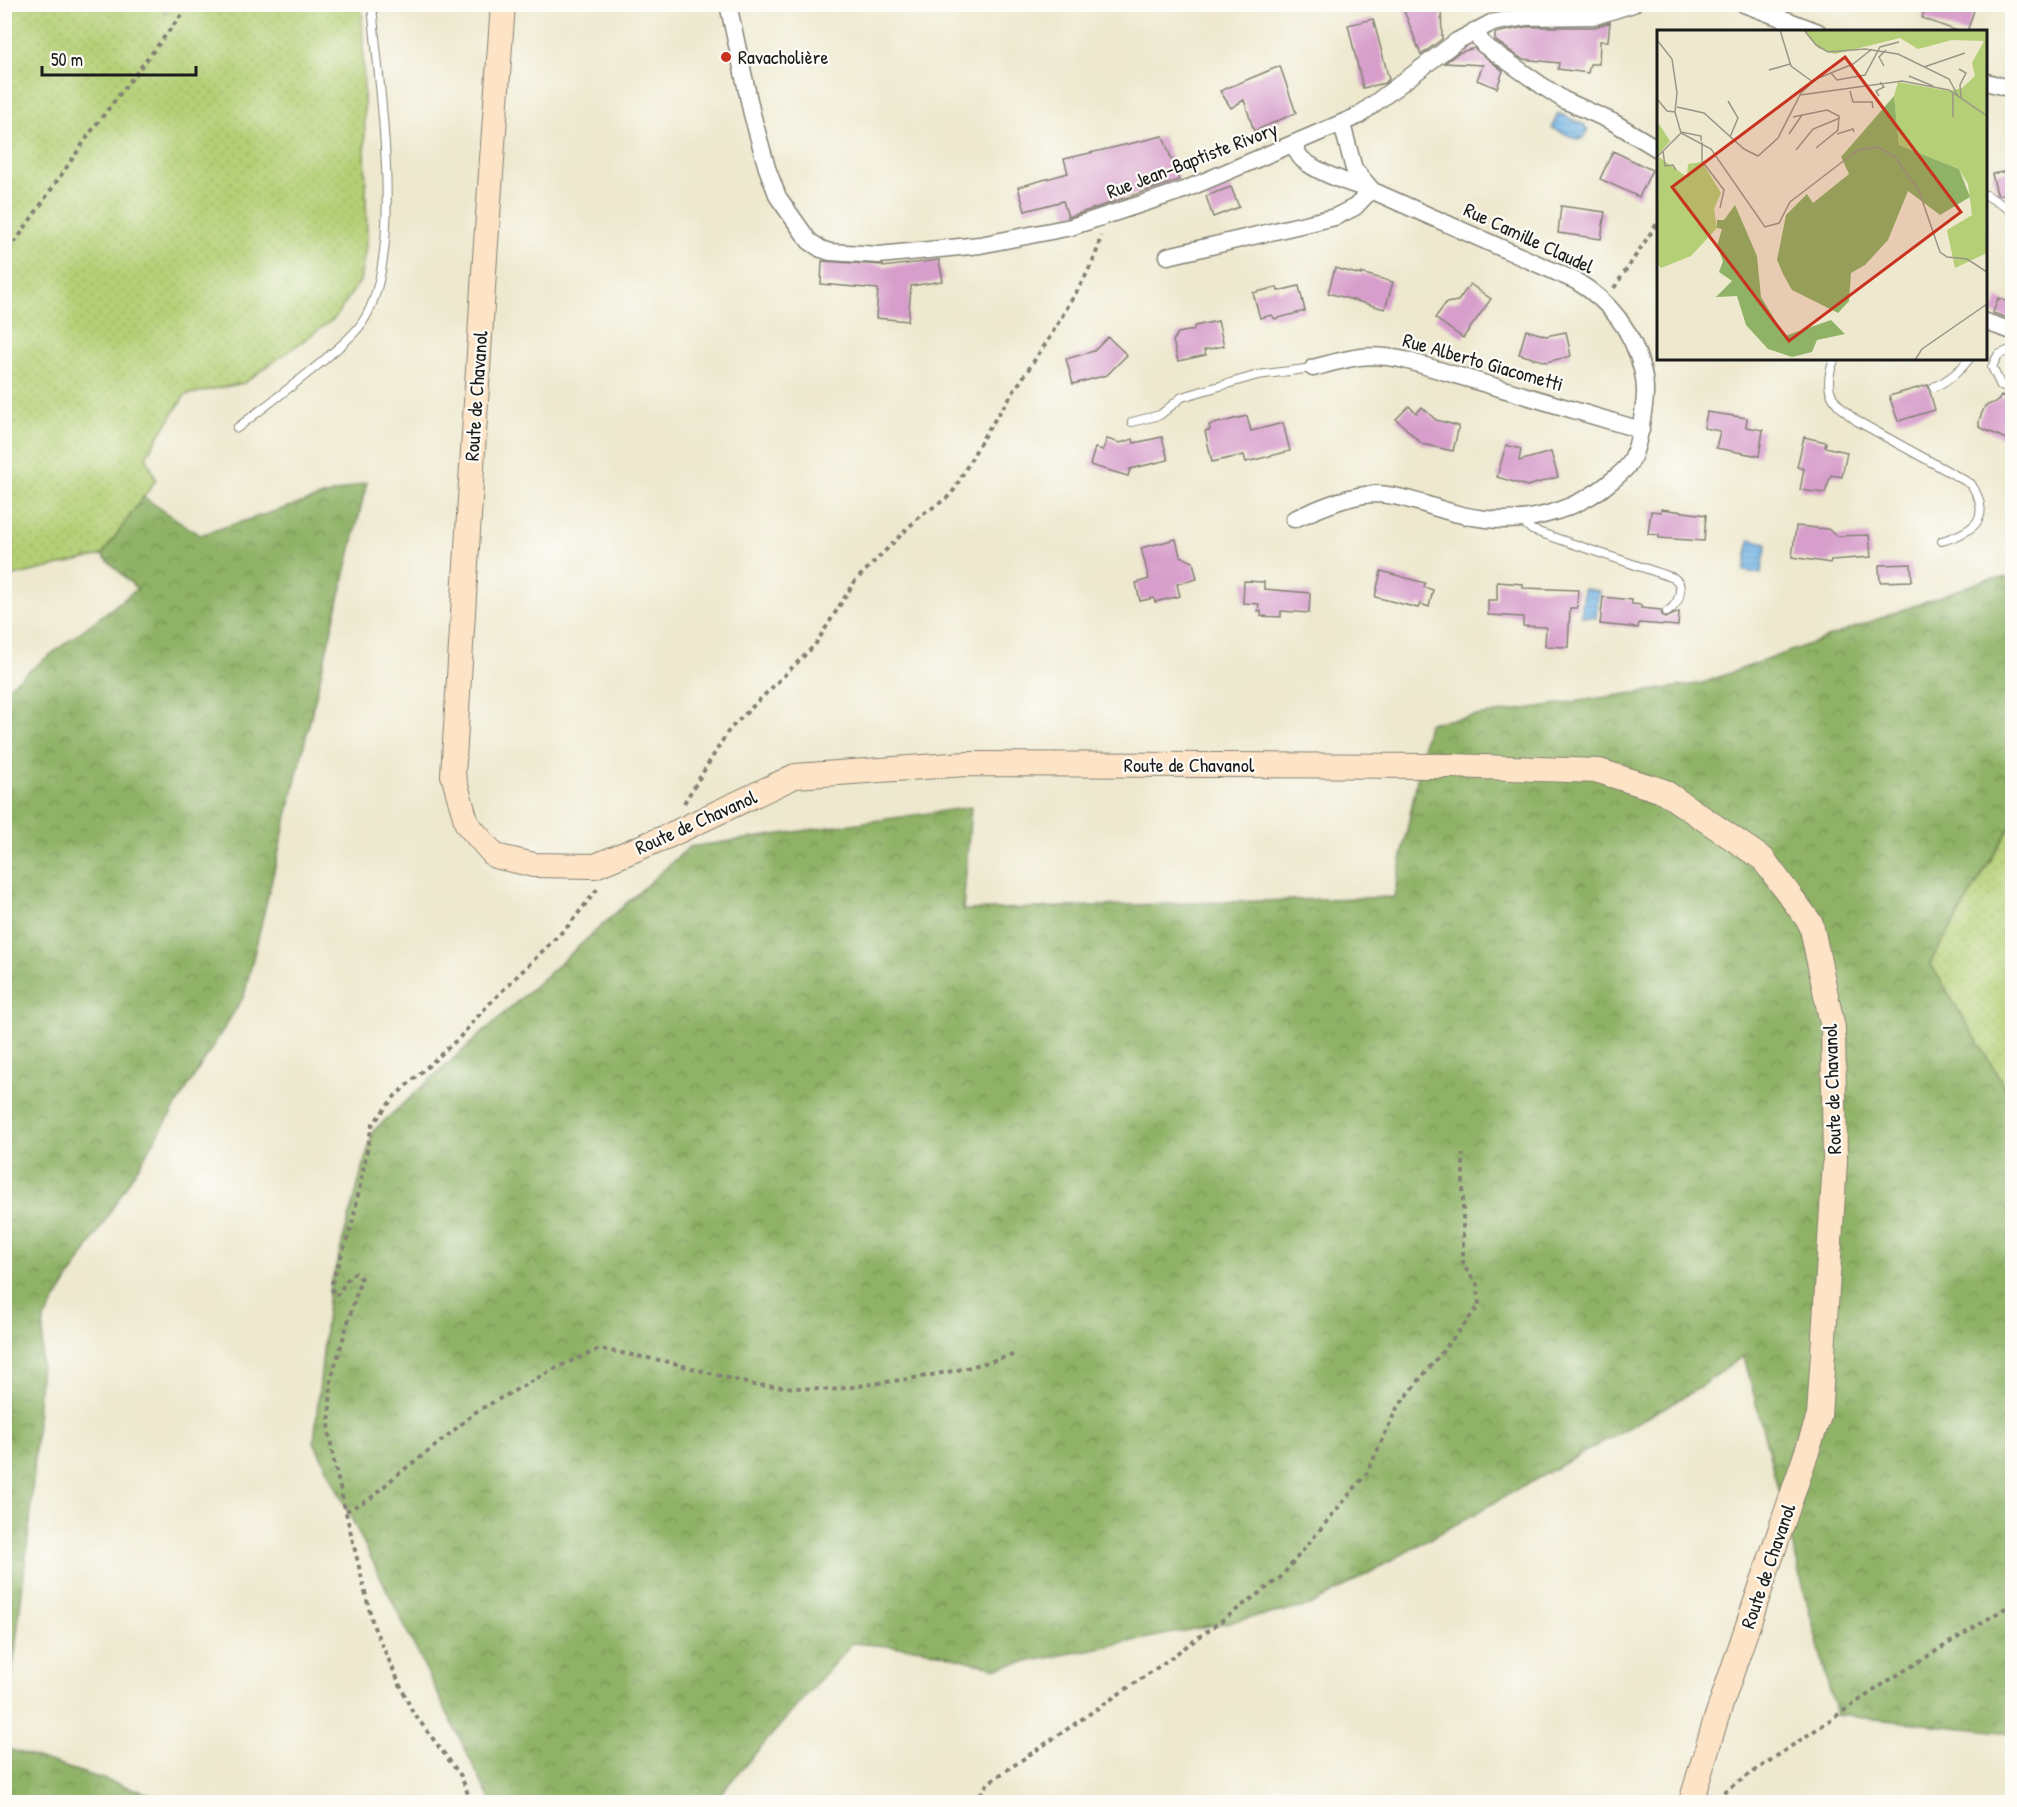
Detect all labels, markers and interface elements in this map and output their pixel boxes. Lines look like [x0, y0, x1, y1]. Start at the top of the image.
inset map [1657, 30, 1987, 360]
scale bar [42, 39, 196, 77]
place label: Ravacholière [738, 43, 828, 70]
text: 50 m [51, 47, 83, 72]
marker: Ravacholière [719, 50, 733, 64]
street label: Rue Jean-Baptiste Rivory [1103, 115, 1281, 205]
street label: Rue Camille Claudel [1460, 196, 1599, 280]
street label: Rue Alberto Giacometti [1400, 326, 1567, 397]
street label: Route de Chavanol [457, 329, 494, 462]
street label: Route de Chavanol [1124, 751, 1255, 778]
street label: Route de Chavanol [631, 782, 761, 860]
street label: Route de Chavanol [1816, 1023, 1847, 1155]
street label: Route de Chavanol [1734, 1499, 1802, 1632]

